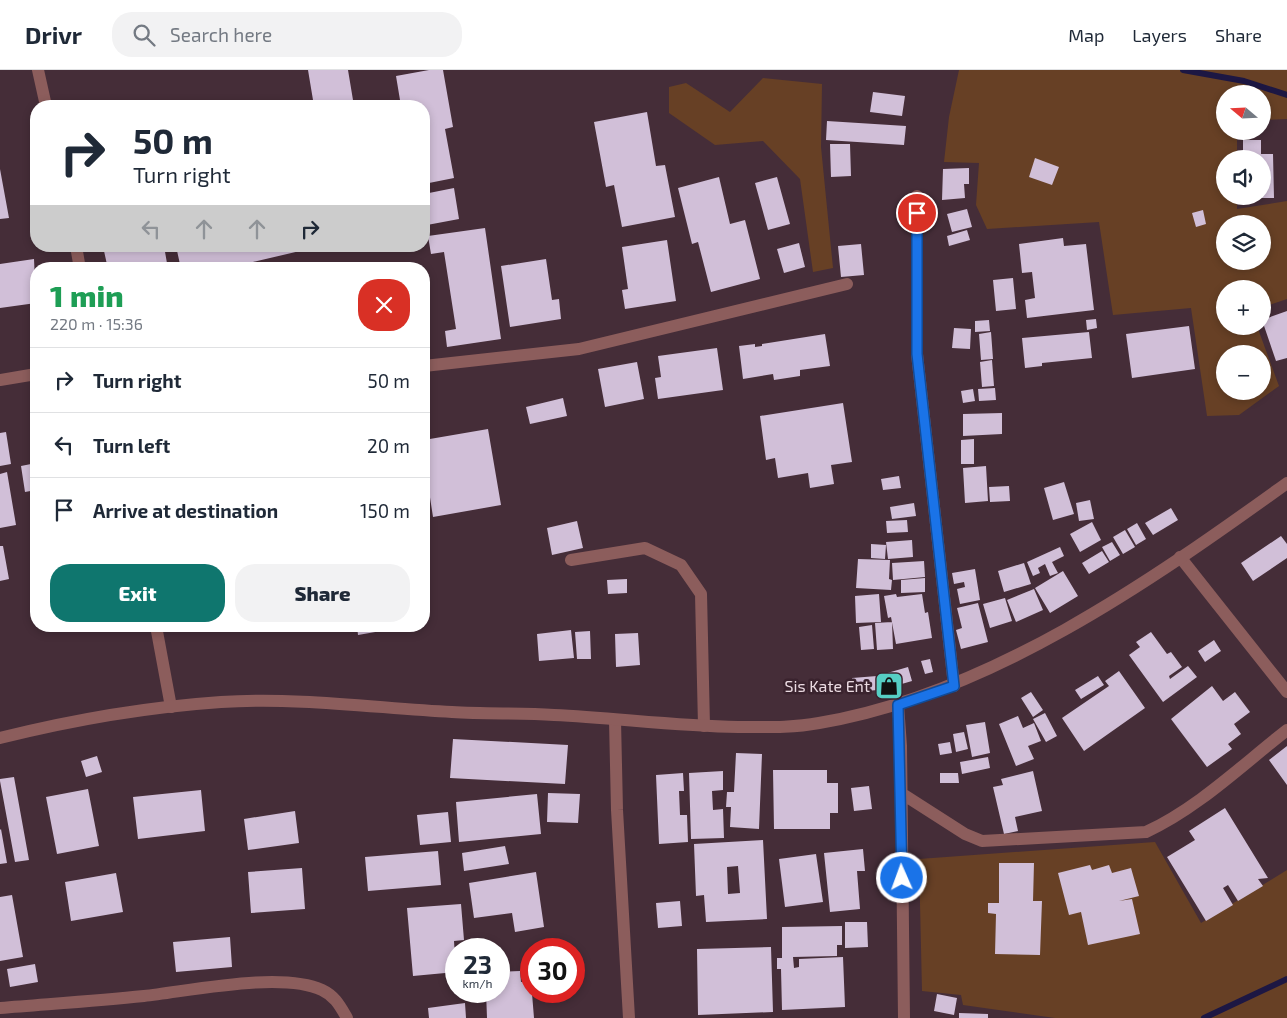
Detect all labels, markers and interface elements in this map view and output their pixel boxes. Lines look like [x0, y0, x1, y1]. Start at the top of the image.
search box [112, 12, 462, 57]
text: Drivr [25, 20, 82, 49]
icon: search [130, 21, 158, 49]
text: Search here [170, 23, 272, 46]
text: Map [1068, 24, 1104, 46]
text: Layers [1132, 24, 1187, 46]
text: Share [1215, 24, 1262, 46]
north arrow [1216, 85, 1271, 140]
map controls [1216, 85, 1271, 400]
text: 50 m [133, 119, 213, 161]
icon: right [50, 120, 115, 185]
button: sound [1216, 150, 1271, 205]
text: Turn right [133, 161, 231, 187]
pin [896, 192, 938, 234]
icon: arrive [903, 199, 931, 227]
icon: left [137, 215, 165, 243]
icon: ahead [190, 215, 218, 243]
icon: ahead [243, 215, 271, 243]
icon: right [296, 215, 324, 243]
button: layers [1216, 215, 1271, 270]
text: 1 min [50, 277, 124, 313]
button: close [358, 279, 410, 331]
button: + [1216, 280, 1271, 335]
text: 220 m · 15:36 [50, 314, 143, 333]
button: − [1216, 345, 1271, 400]
icon: right [50, 366, 78, 394]
text: Turn right [93, 369, 181, 392]
text: 50 m [367, 369, 410, 392]
icon: left [50, 431, 78, 459]
text: Turn left [93, 434, 170, 457]
text: 20 m [367, 434, 410, 457]
icon: arrive [50, 496, 78, 524]
text: Arrive at destination [93, 499, 278, 522]
text: 150 m [360, 499, 410, 522]
button: Exit [50, 564, 225, 622]
button: Share [235, 564, 410, 622]
shop icon: Sis Kate Ent [874, 671, 904, 701]
place label: Sis Kate Ent [785, 676, 870, 695]
position arrow [875, 851, 927, 903]
speed limit sign: 30 [520, 938, 585, 1003]
text: 23 [463, 949, 492, 979]
text: km/h [463, 976, 492, 990]

